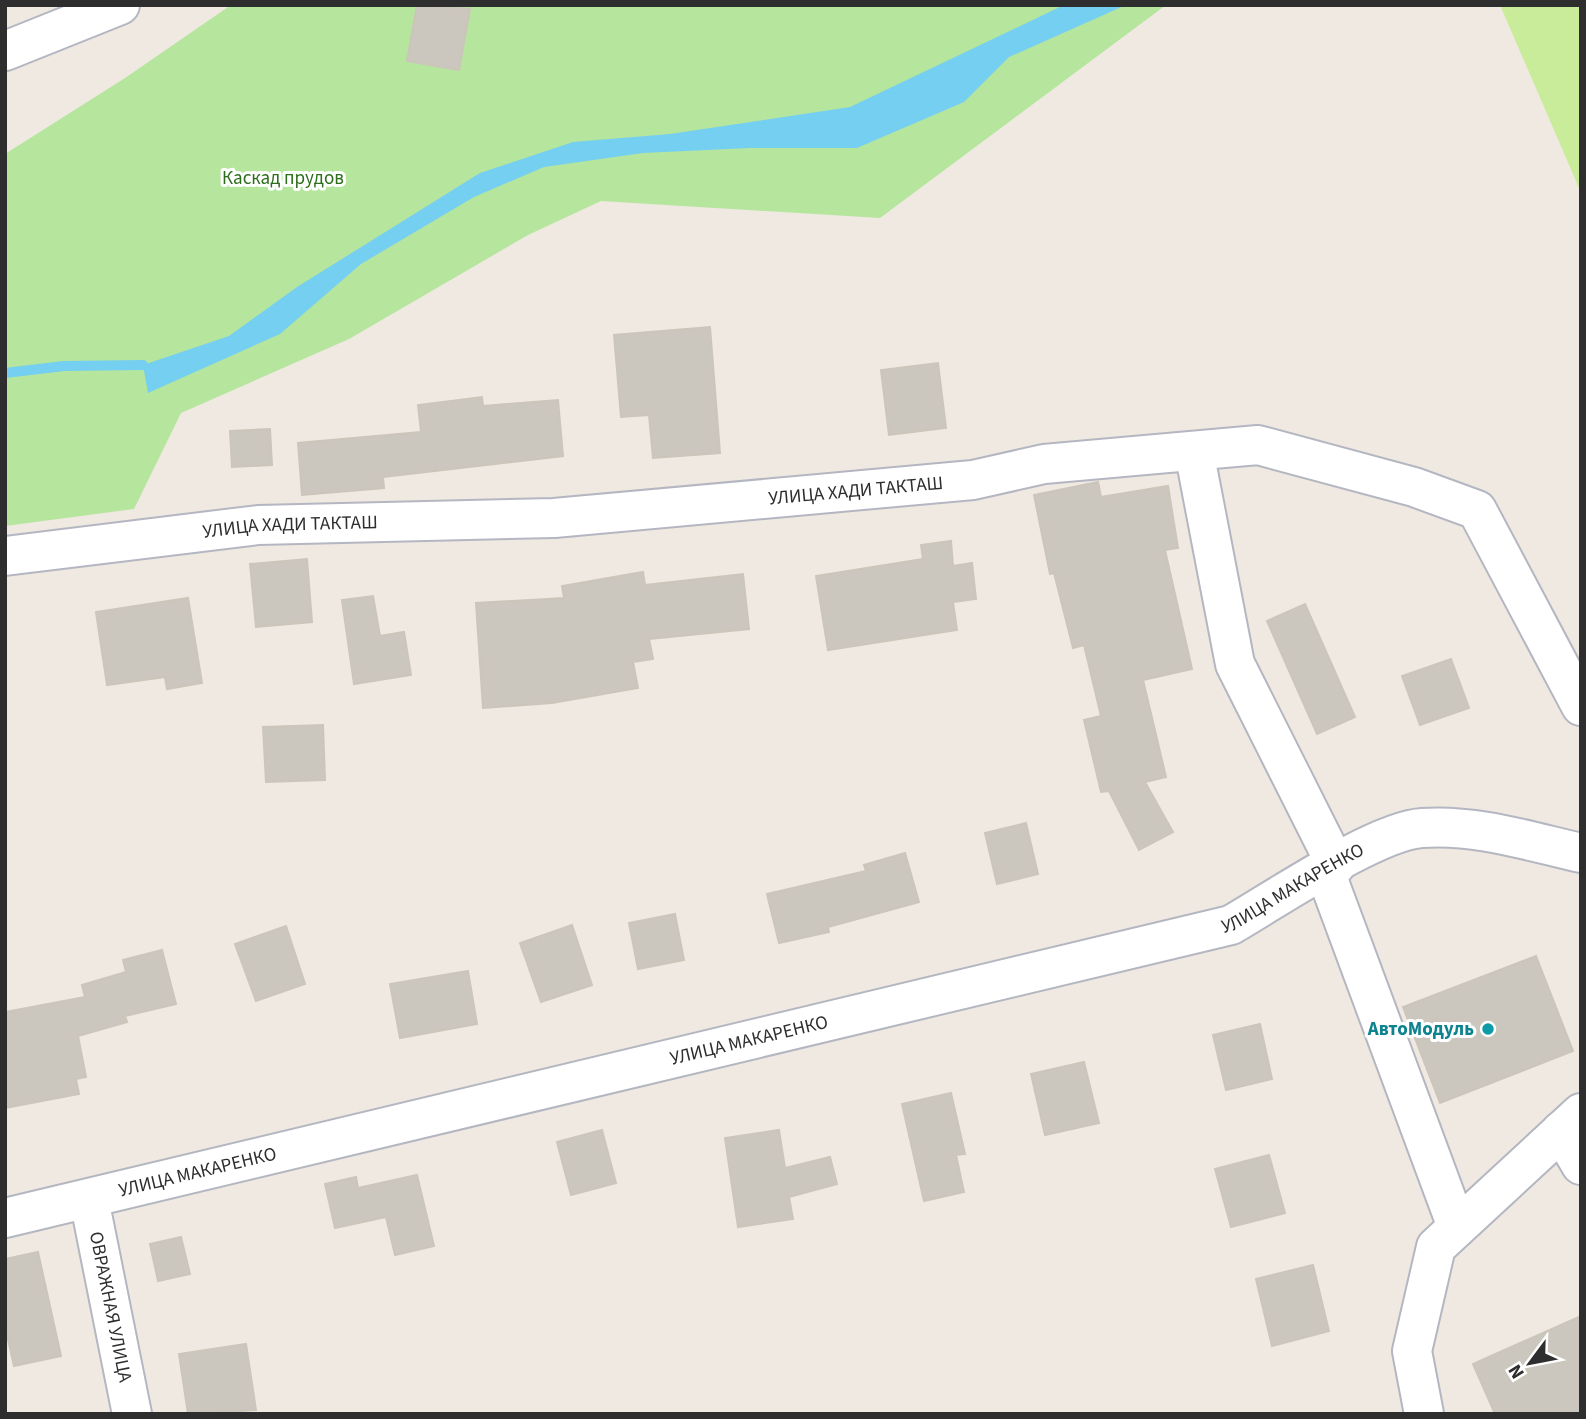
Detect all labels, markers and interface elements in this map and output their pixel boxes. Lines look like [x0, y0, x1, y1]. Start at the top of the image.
park label: Каскад прудов [222, 165, 344, 192]
street label: УЛИЦА ХАДИ ТАКТАШ [767, 469, 944, 512]
street label: УЛИЦА ХАДИ ТАКТАШ [201, 509, 378, 545]
street label: УЛИЦА МАКАРЕНКО [1219, 836, 1369, 940]
street label: УЛИЦА МАКАРЕНКО [667, 1008, 831, 1072]
place label: АвтоМодуль [1367, 1016, 1474, 1043]
marker: АвтоМодуль [1480, 1021, 1496, 1037]
street label: УЛИЦА МАКАРЕНКО [116, 1140, 279, 1204]
street label: ОВРАЖНАЯ УЛИЦА [82, 1229, 139, 1385]
north arrow [1495, 1328, 1565, 1398]
text: N [1502, 1359, 1532, 1384]

